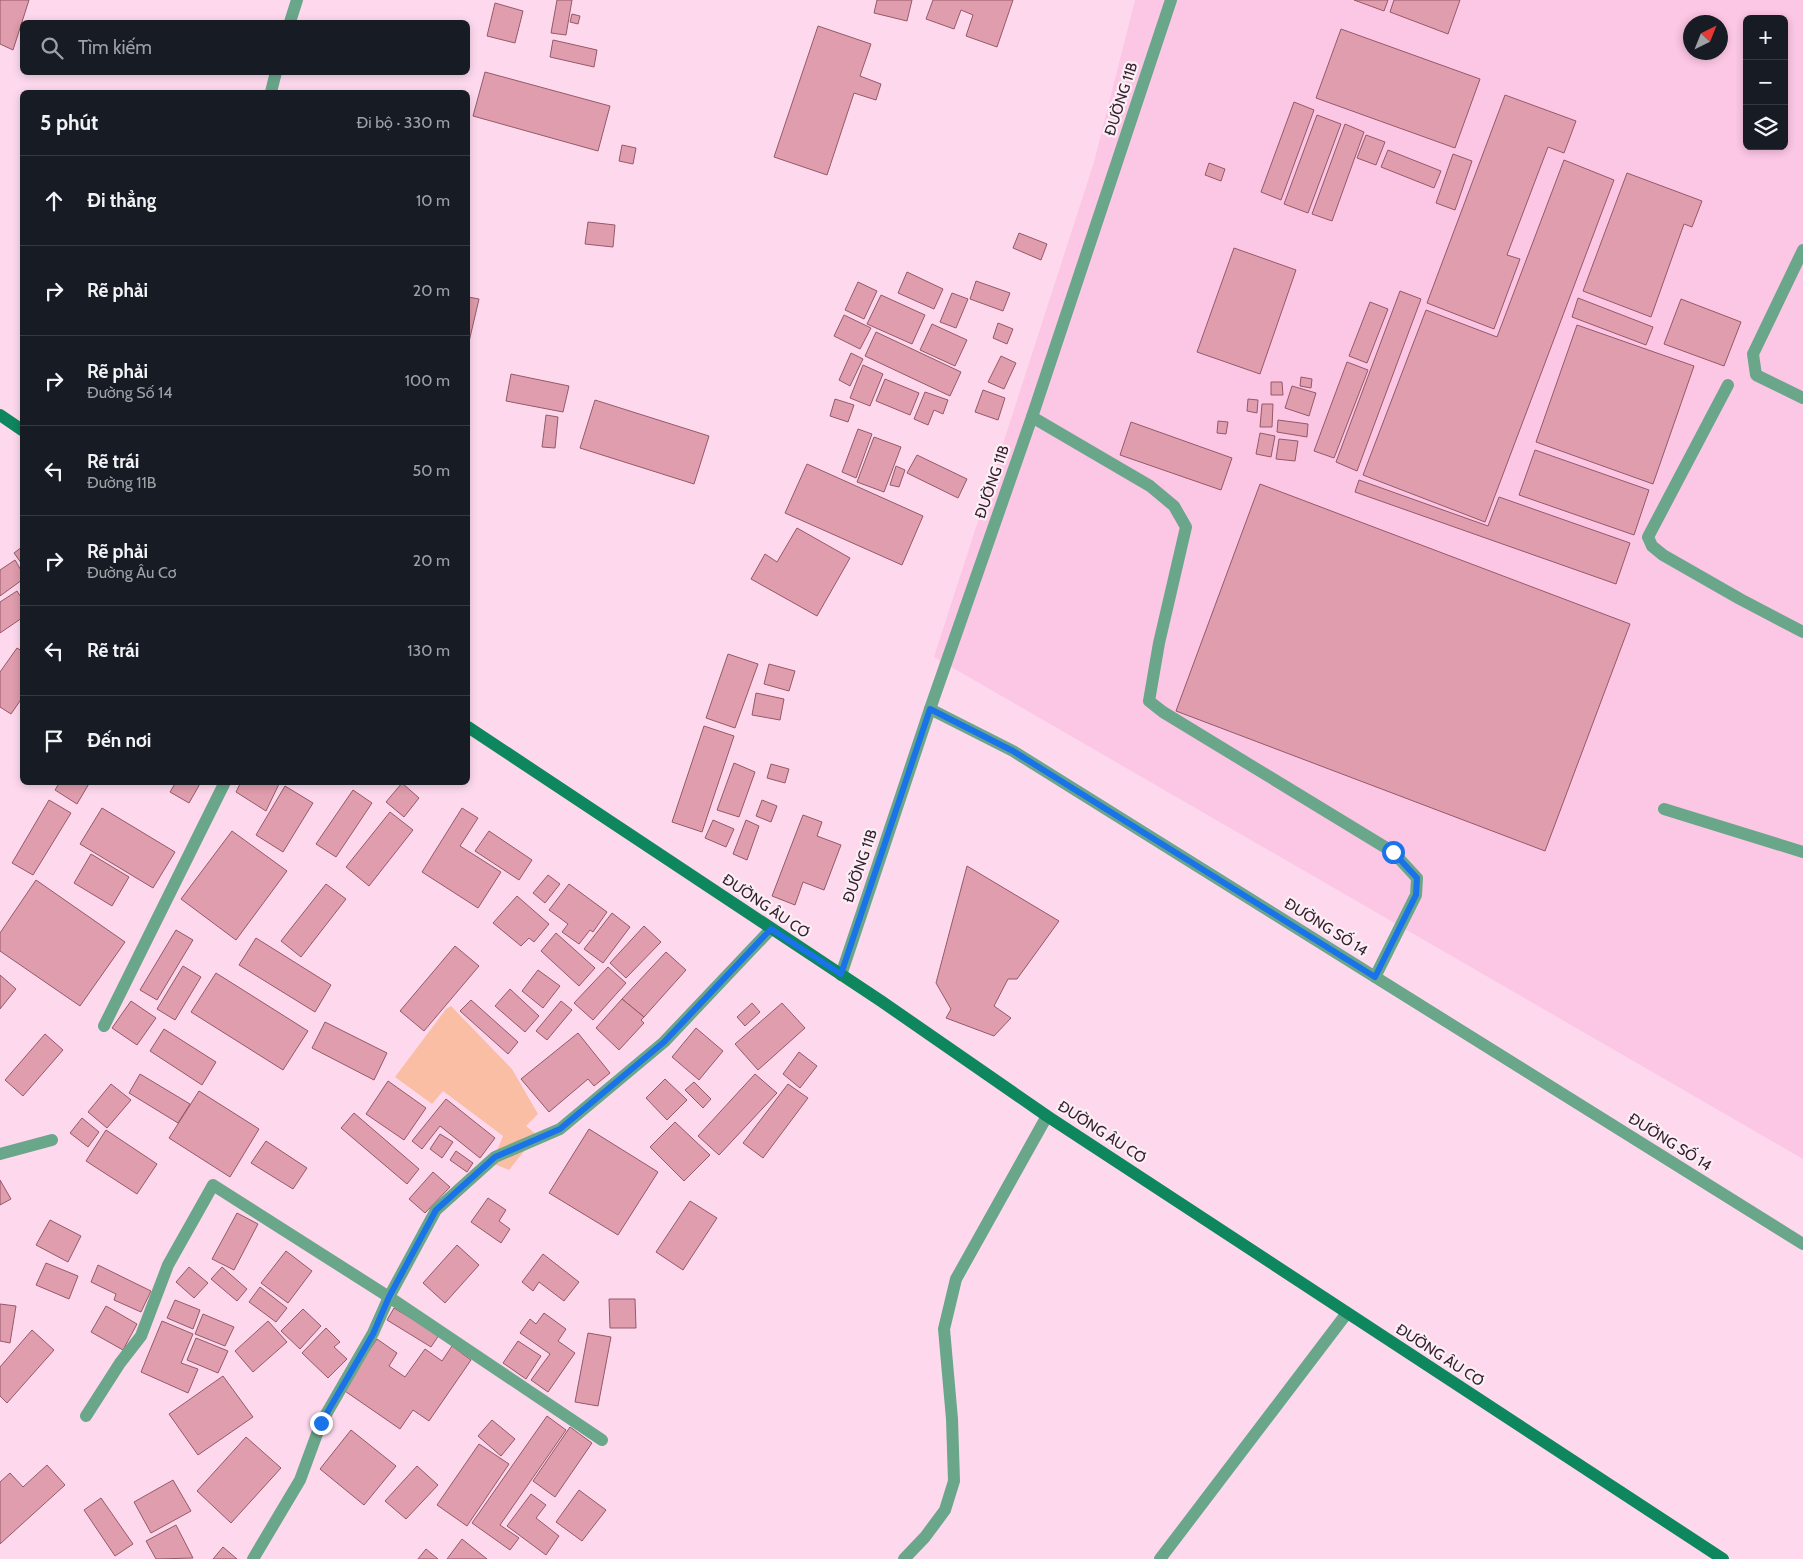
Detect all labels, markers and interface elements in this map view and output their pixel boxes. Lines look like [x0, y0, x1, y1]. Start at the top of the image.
north arrow [1683, 15, 1728, 60]
map controls [1743, 15, 1788, 150]
button: + [1743, 15, 1788, 60]
search box [20, 20, 470, 75]
icon: search [38, 34, 66, 62]
text: Tìm kiếm [78, 36, 152, 59]
street label: ĐƯỜNG 11B [1100, 60, 1141, 138]
button: − [1743, 60, 1788, 105]
button: layers [1743, 105, 1788, 150]
text: 5 phút [40, 110, 98, 135]
text: Đi bộ · 330 m [357, 113, 450, 132]
icon: ahead [40, 187, 68, 215]
text: Đi thẳng [87, 189, 156, 212]
text: 10 m [416, 191, 450, 210]
icon: right [40, 277, 68, 305]
text: Rẽ phải [87, 279, 148, 302]
text: 20 m [413, 281, 450, 300]
text: Rẽ phải [87, 360, 148, 383]
icon: right [40, 367, 68, 395]
text: 100 m [405, 371, 450, 390]
text: Đường Số 14 [87, 383, 173, 402]
street label: ĐƯỜNG 11B [970, 443, 1013, 521]
text: Rẽ trái [87, 450, 139, 473]
icon: left [40, 457, 68, 485]
text: 50 m [413, 461, 450, 480]
text: Đường 11B [87, 473, 156, 492]
text: Rẽ phải [87, 540, 148, 563]
icon: right [40, 547, 68, 575]
text: 20 m [413, 551, 450, 570]
text: Đường Âu Cơ [87, 563, 176, 582]
icon: left [40, 637, 68, 665]
text: Rẽ trái [87, 639, 139, 662]
text: 130 m [407, 641, 450, 660]
icon: arrive [40, 727, 68, 755]
text: Đến nơi [87, 729, 151, 752]
street label: ĐƯỜNG 11B [838, 827, 881, 905]
route start [1382, 841, 1405, 864]
street label: ĐƯỜNG ÂU CƠ [719, 869, 814, 942]
street label: ĐƯỜNG SỐ 14 [1281, 892, 1373, 960]
street label: ĐƯỜNG ÂU CƠ [1055, 1096, 1150, 1167]
street label: ĐƯỜNG SỐ 14 [1625, 1107, 1717, 1175]
street label: ĐƯỜNG ÂU CƠ [1393, 1319, 1488, 1390]
route end [310, 1412, 333, 1435]

